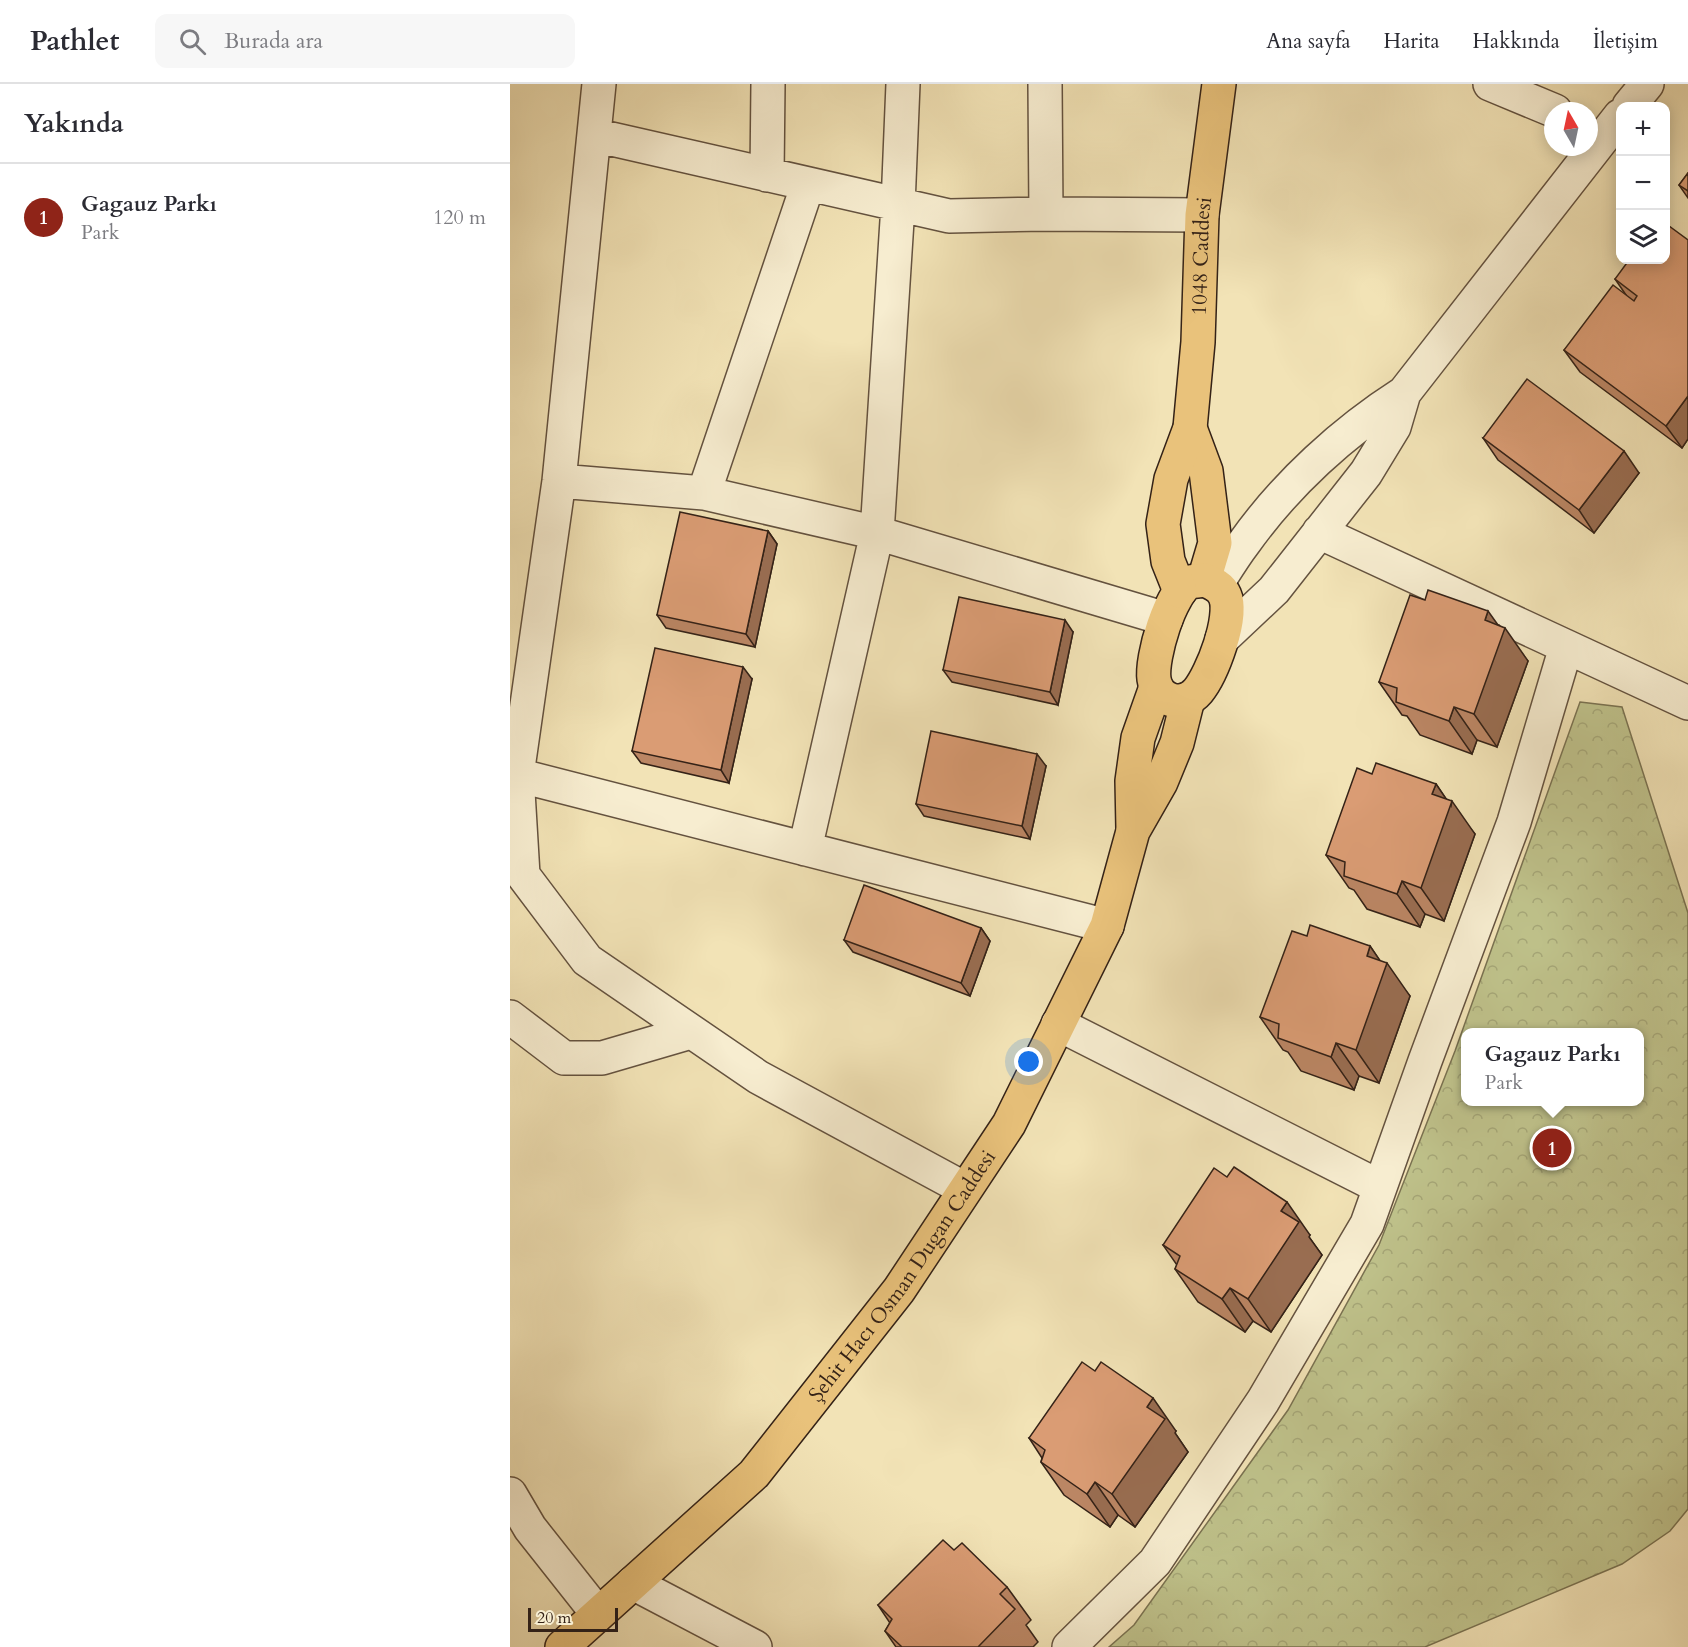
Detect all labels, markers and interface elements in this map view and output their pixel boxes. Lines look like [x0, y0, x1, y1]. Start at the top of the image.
search box [155, 14, 575, 68]
text: Pathlet [30, 22, 119, 60]
icon: search [176, 25, 209, 58]
text: Burada ara [224, 26, 323, 56]
text: Ana sayfa [1266, 27, 1351, 56]
text: Harita [1384, 27, 1440, 56]
text: Hakkında [1473, 27, 1560, 56]
text: İletişim [1593, 27, 1658, 56]
north arrow [1544, 102, 1598, 156]
map controls [1616, 102, 1670, 264]
button: + [1616, 102, 1670, 156]
text: Yakında [24, 106, 124, 141]
button: − [1616, 156, 1670, 210]
text: Gagauz Parkı [81, 189, 217, 219]
street label: 1048 Caddesi [1185, 195, 1219, 316]
text: 1 [38, 204, 49, 231]
text: 120 m [433, 204, 486, 231]
button: layers [1616, 210, 1670, 264]
text: Park [81, 219, 119, 246]
popup [1461, 1028, 1644, 1106]
text: Gagauz Parkı [1485, 1039, 1620, 1069]
your location [1014, 1047, 1043, 1076]
text: Park [1485, 1069, 1523, 1096]
pin: 1 [1532, 1126, 1572, 1170]
street label: Şehit Hacı Osman Dugan Caddesi [802, 1144, 1003, 1408]
scale bar [528, 1605, 618, 1632]
text: 20 m [537, 1607, 571, 1629]

